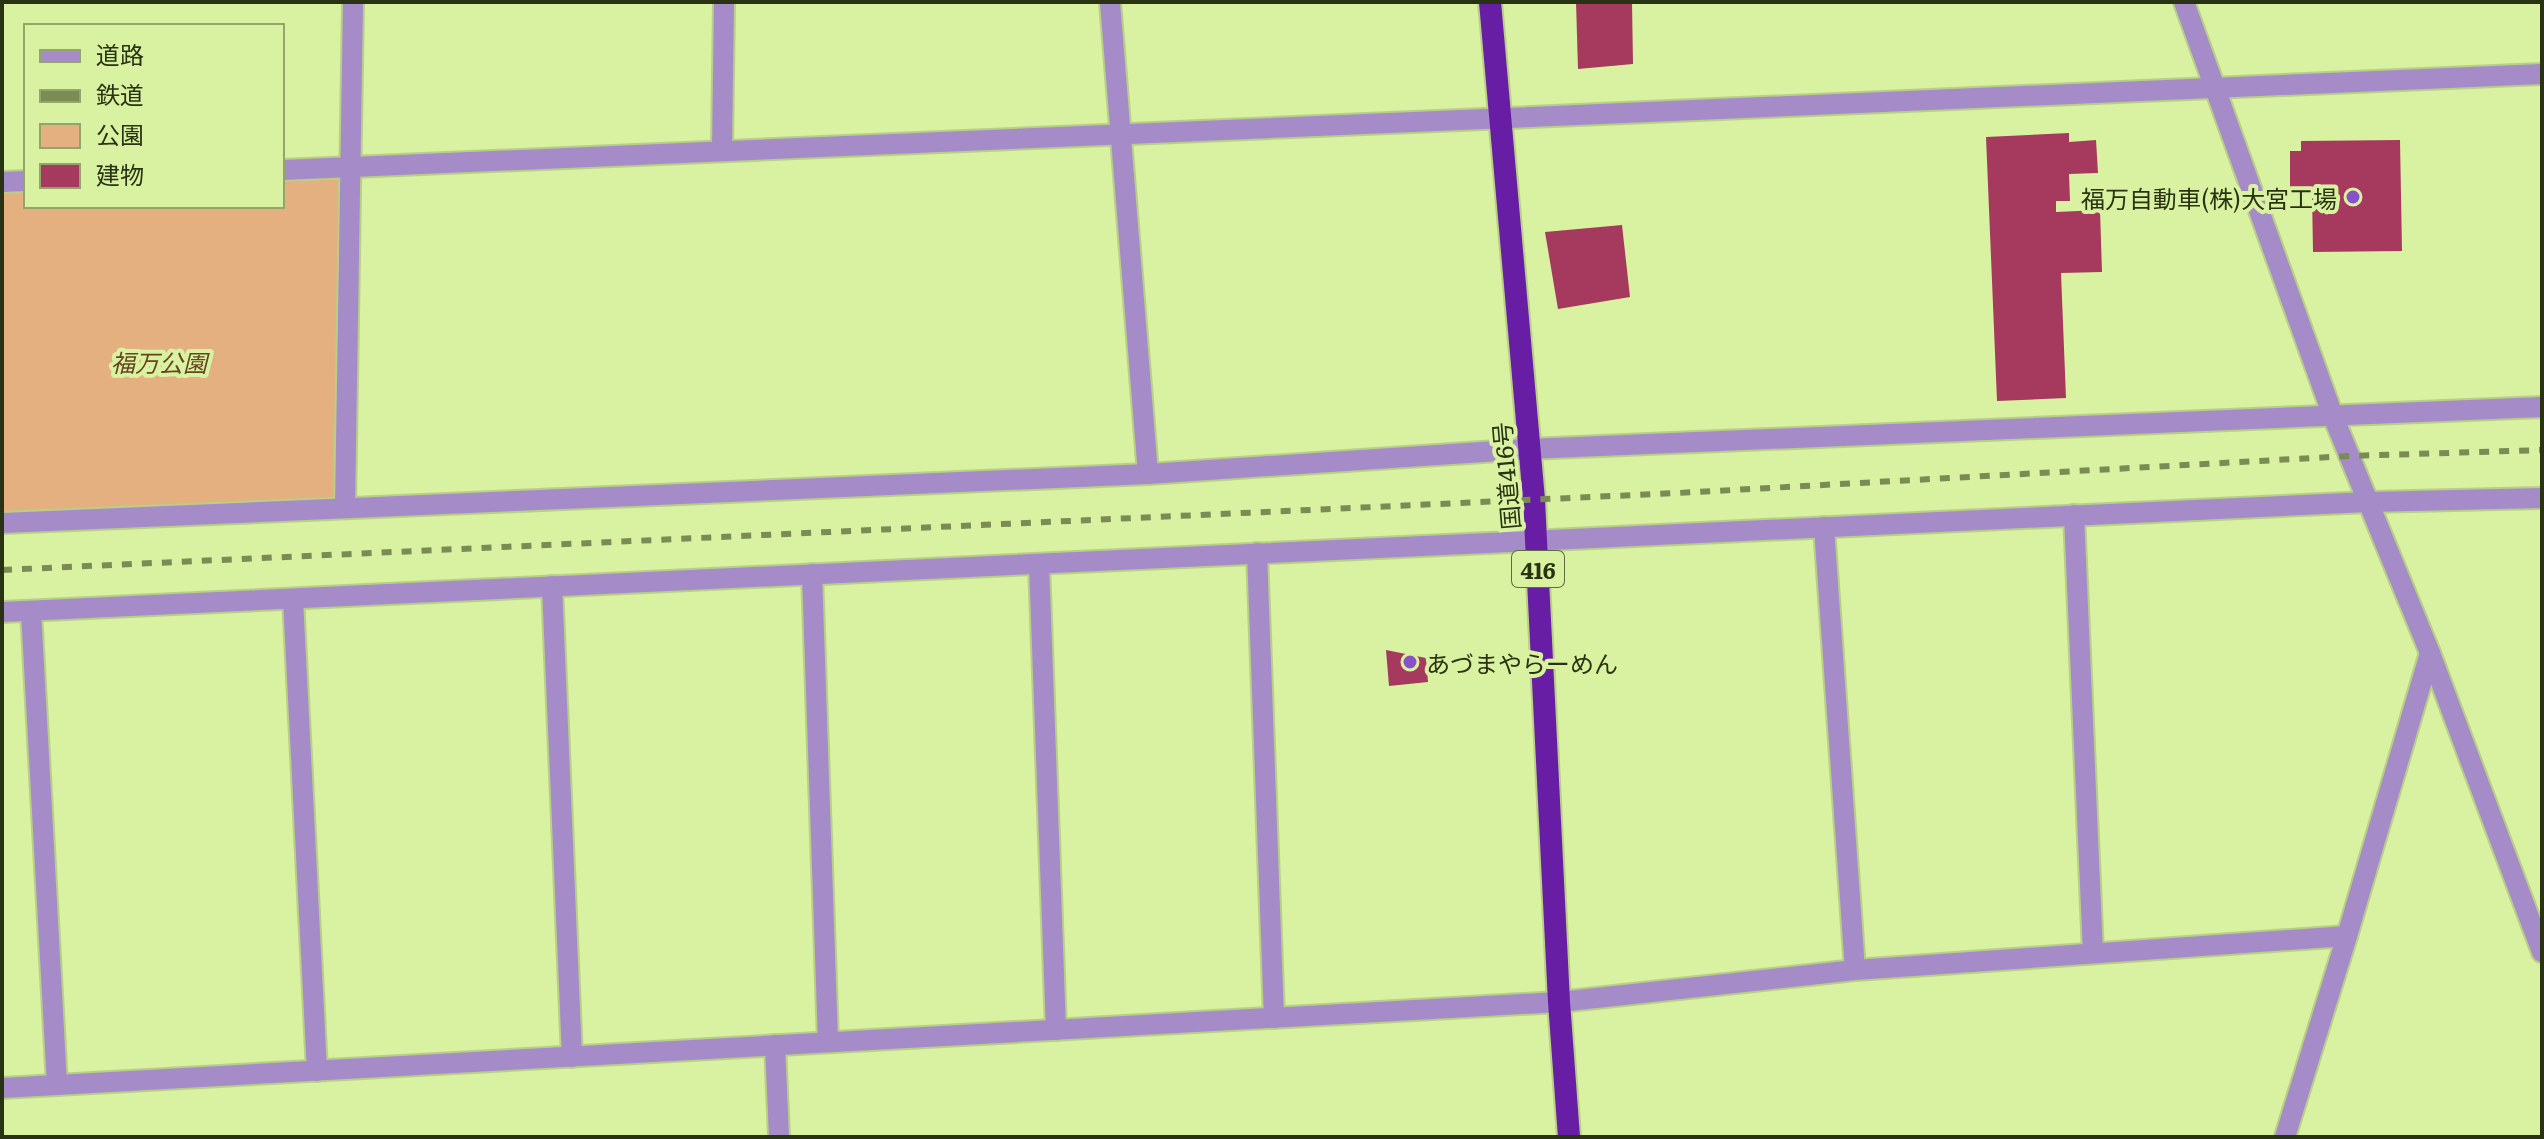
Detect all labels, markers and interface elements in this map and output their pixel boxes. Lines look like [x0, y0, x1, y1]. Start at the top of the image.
legend [24, 24, 284, 208]
text: 道路 [96, 36, 144, 71]
text: 鉄道 [96, 76, 144, 111]
text: 公園 [96, 116, 144, 151]
text: 建物 [96, 156, 144, 191]
place label: 福万自動車(株)大宮工場 [2081, 180, 2337, 215]
marker: 福万自動車(株)大宮工場 [2344, 188, 2362, 206]
park label: 福万公園 [111, 344, 210, 379]
street label: 国道416号 [1483, 421, 1527, 531]
road number: 416 [1512, 551, 1564, 587]
place label: あづまやらーめん [1426, 645, 1618, 680]
marker: あづまやらーめん [1401, 653, 1419, 671]

